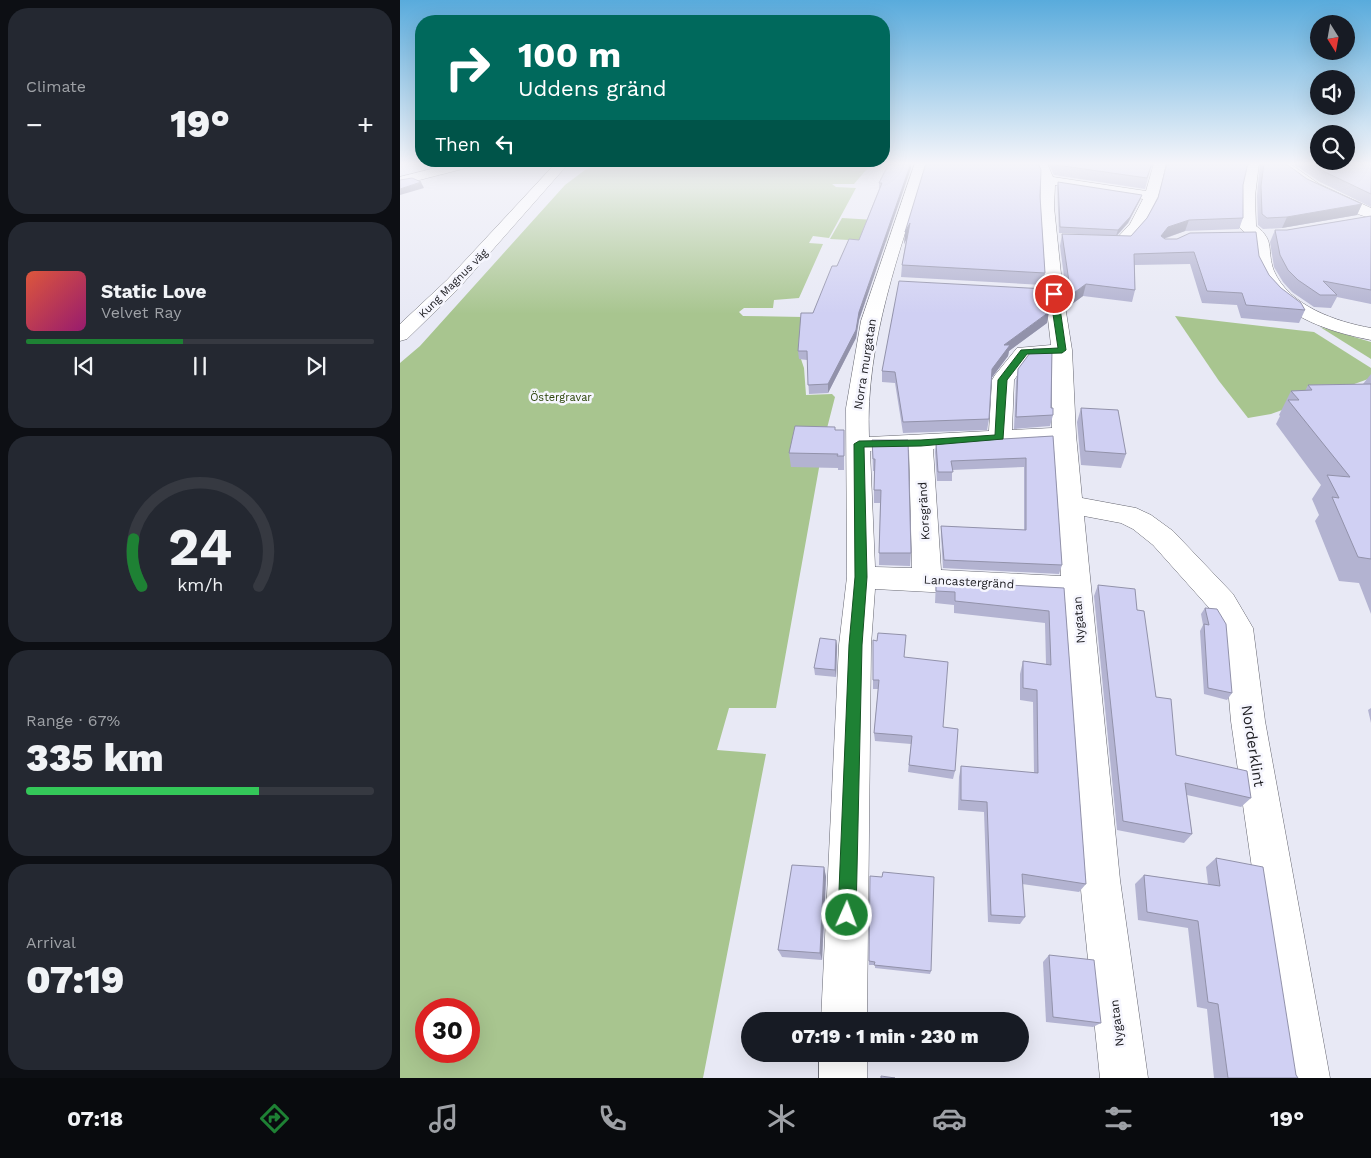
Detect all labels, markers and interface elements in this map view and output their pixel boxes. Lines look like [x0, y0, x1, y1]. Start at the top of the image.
north arrow [1310, 15, 1355, 60]
map controls [1310, 15, 1355, 170]
text: 100 m [518, 34, 621, 76]
icon: right [435, 35, 500, 100]
button: sound [1310, 70, 1355, 115]
text: Uddens gränd [518, 76, 667, 101]
text: Climate [26, 77, 86, 96]
text: 19° [170, 102, 230, 146]
text: − [26, 108, 43, 141]
text: + [357, 108, 374, 141]
button: search [1310, 125, 1355, 170]
icon: left [491, 130, 519, 158]
text: Then [435, 133, 481, 156]
street label: Kung Magnus väg [416, 246, 491, 321]
pin [1033, 273, 1075, 315]
text: Static Love [101, 280, 206, 303]
icon: arrive [1040, 280, 1068, 308]
text: Velvet Ray [101, 303, 181, 322]
street label: Norra murgatan [851, 318, 879, 410]
icon: previous [70, 352, 98, 380]
icon: pause [186, 352, 214, 380]
icon: next [302, 352, 330, 380]
park label: Östergravar [530, 390, 592, 404]
street label: Korsgränd [915, 481, 933, 541]
text: 24 [168, 517, 232, 578]
street label: Lancastergränd [923, 573, 1015, 591]
text: km/h [177, 574, 223, 595]
street label: Nygatan [1070, 596, 1088, 644]
street label: Norderklint [1238, 704, 1268, 789]
text: Range · 67% [26, 711, 120, 730]
text: 335 km [26, 736, 164, 780]
position arrow [820, 888, 872, 940]
text: Arrival [26, 933, 76, 952]
text: 07:19 [26, 958, 124, 1002]
speed limit sign: 30 [415, 998, 480, 1063]
street label: Nygatan [1107, 999, 1127, 1047]
text: 07:19 · 1 min · 230 m [791, 1025, 979, 1048]
icon: directions [257, 1101, 292, 1136]
icon: music [426, 1101, 461, 1136]
icon: phone [595, 1101, 630, 1136]
icon: climate [764, 1101, 799, 1136]
icon: car [932, 1101, 967, 1136]
icon: filters [1101, 1101, 1136, 1136]
text: 07:18 [67, 1106, 123, 1131]
text: 19° [1270, 1106, 1304, 1131]

